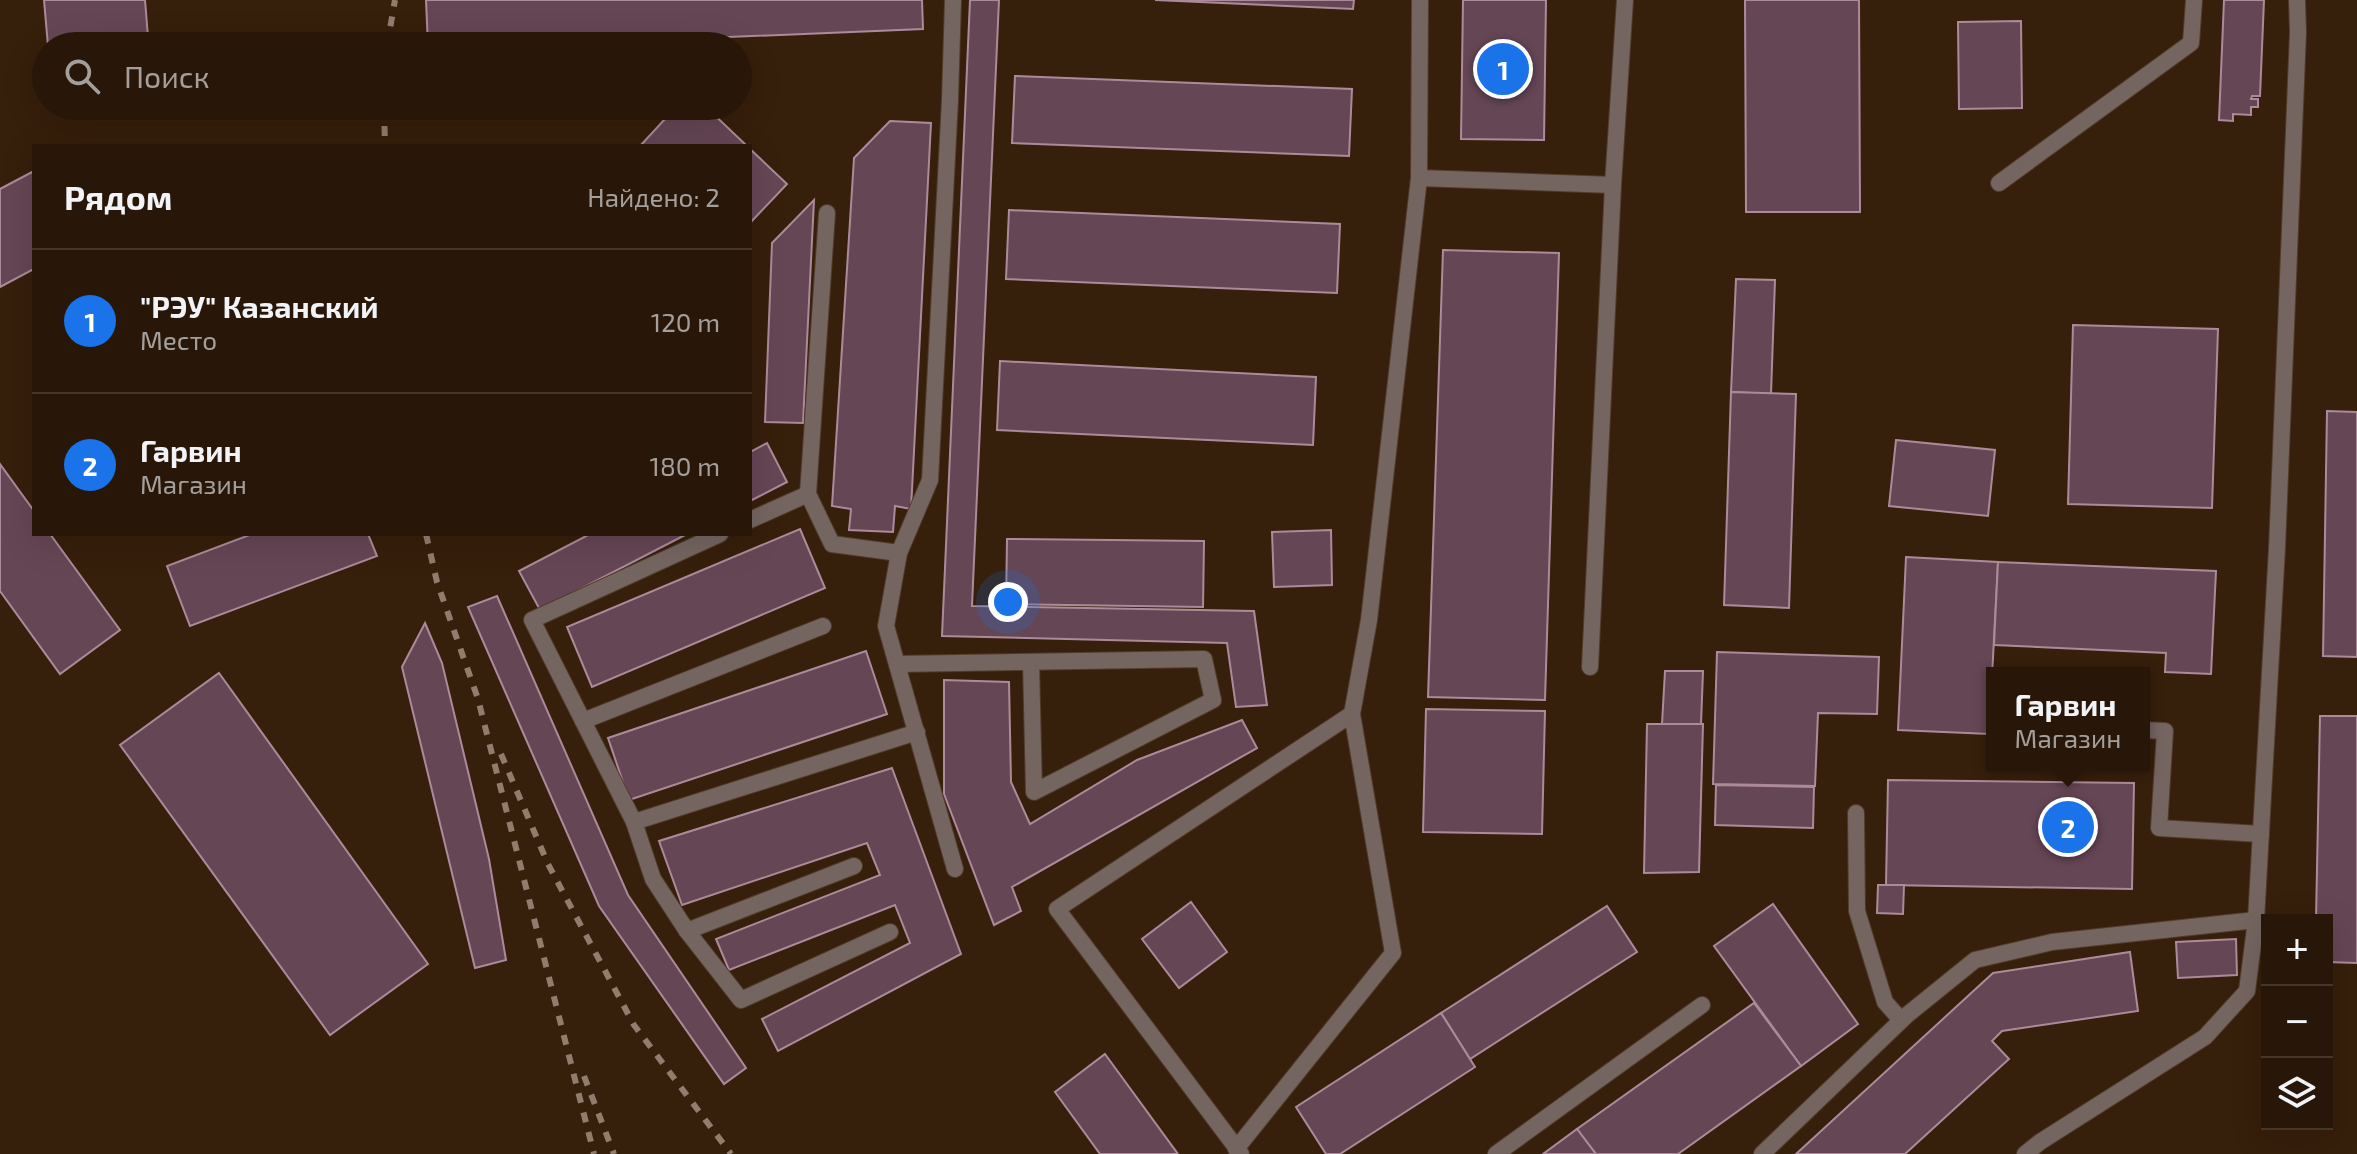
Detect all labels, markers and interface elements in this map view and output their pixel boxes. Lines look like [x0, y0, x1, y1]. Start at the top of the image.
search box [32, 32, 752, 120]
pin: 1 [1477, 39, 1529, 99]
icon: search [60, 54, 104, 98]
text: Поиск [124, 58, 210, 94]
text: Рядом [64, 176, 172, 217]
text: Найдено: 2 [587, 181, 720, 212]
text: "РЭУ" Казанский [140, 288, 379, 324]
text: 1 [84, 306, 96, 337]
text: 120 m [651, 306, 720, 337]
text: Место [140, 324, 217, 355]
text: Гарвин [140, 432, 242, 468]
text: 2 [82, 450, 98, 481]
text: 180 m [650, 450, 720, 481]
text: Магазин [140, 468, 247, 499]
your location [988, 582, 1028, 622]
popup [1986, 667, 2150, 771]
text: Гарвин [2015, 686, 2116, 722]
text: Магазин [2015, 722, 2121, 753]
pin: 2 [2042, 797, 2094, 857]
map controls [2261, 914, 2333, 1130]
button: + [2261, 914, 2333, 986]
button: − [2261, 986, 2333, 1058]
button: layers [2261, 1058, 2333, 1130]

